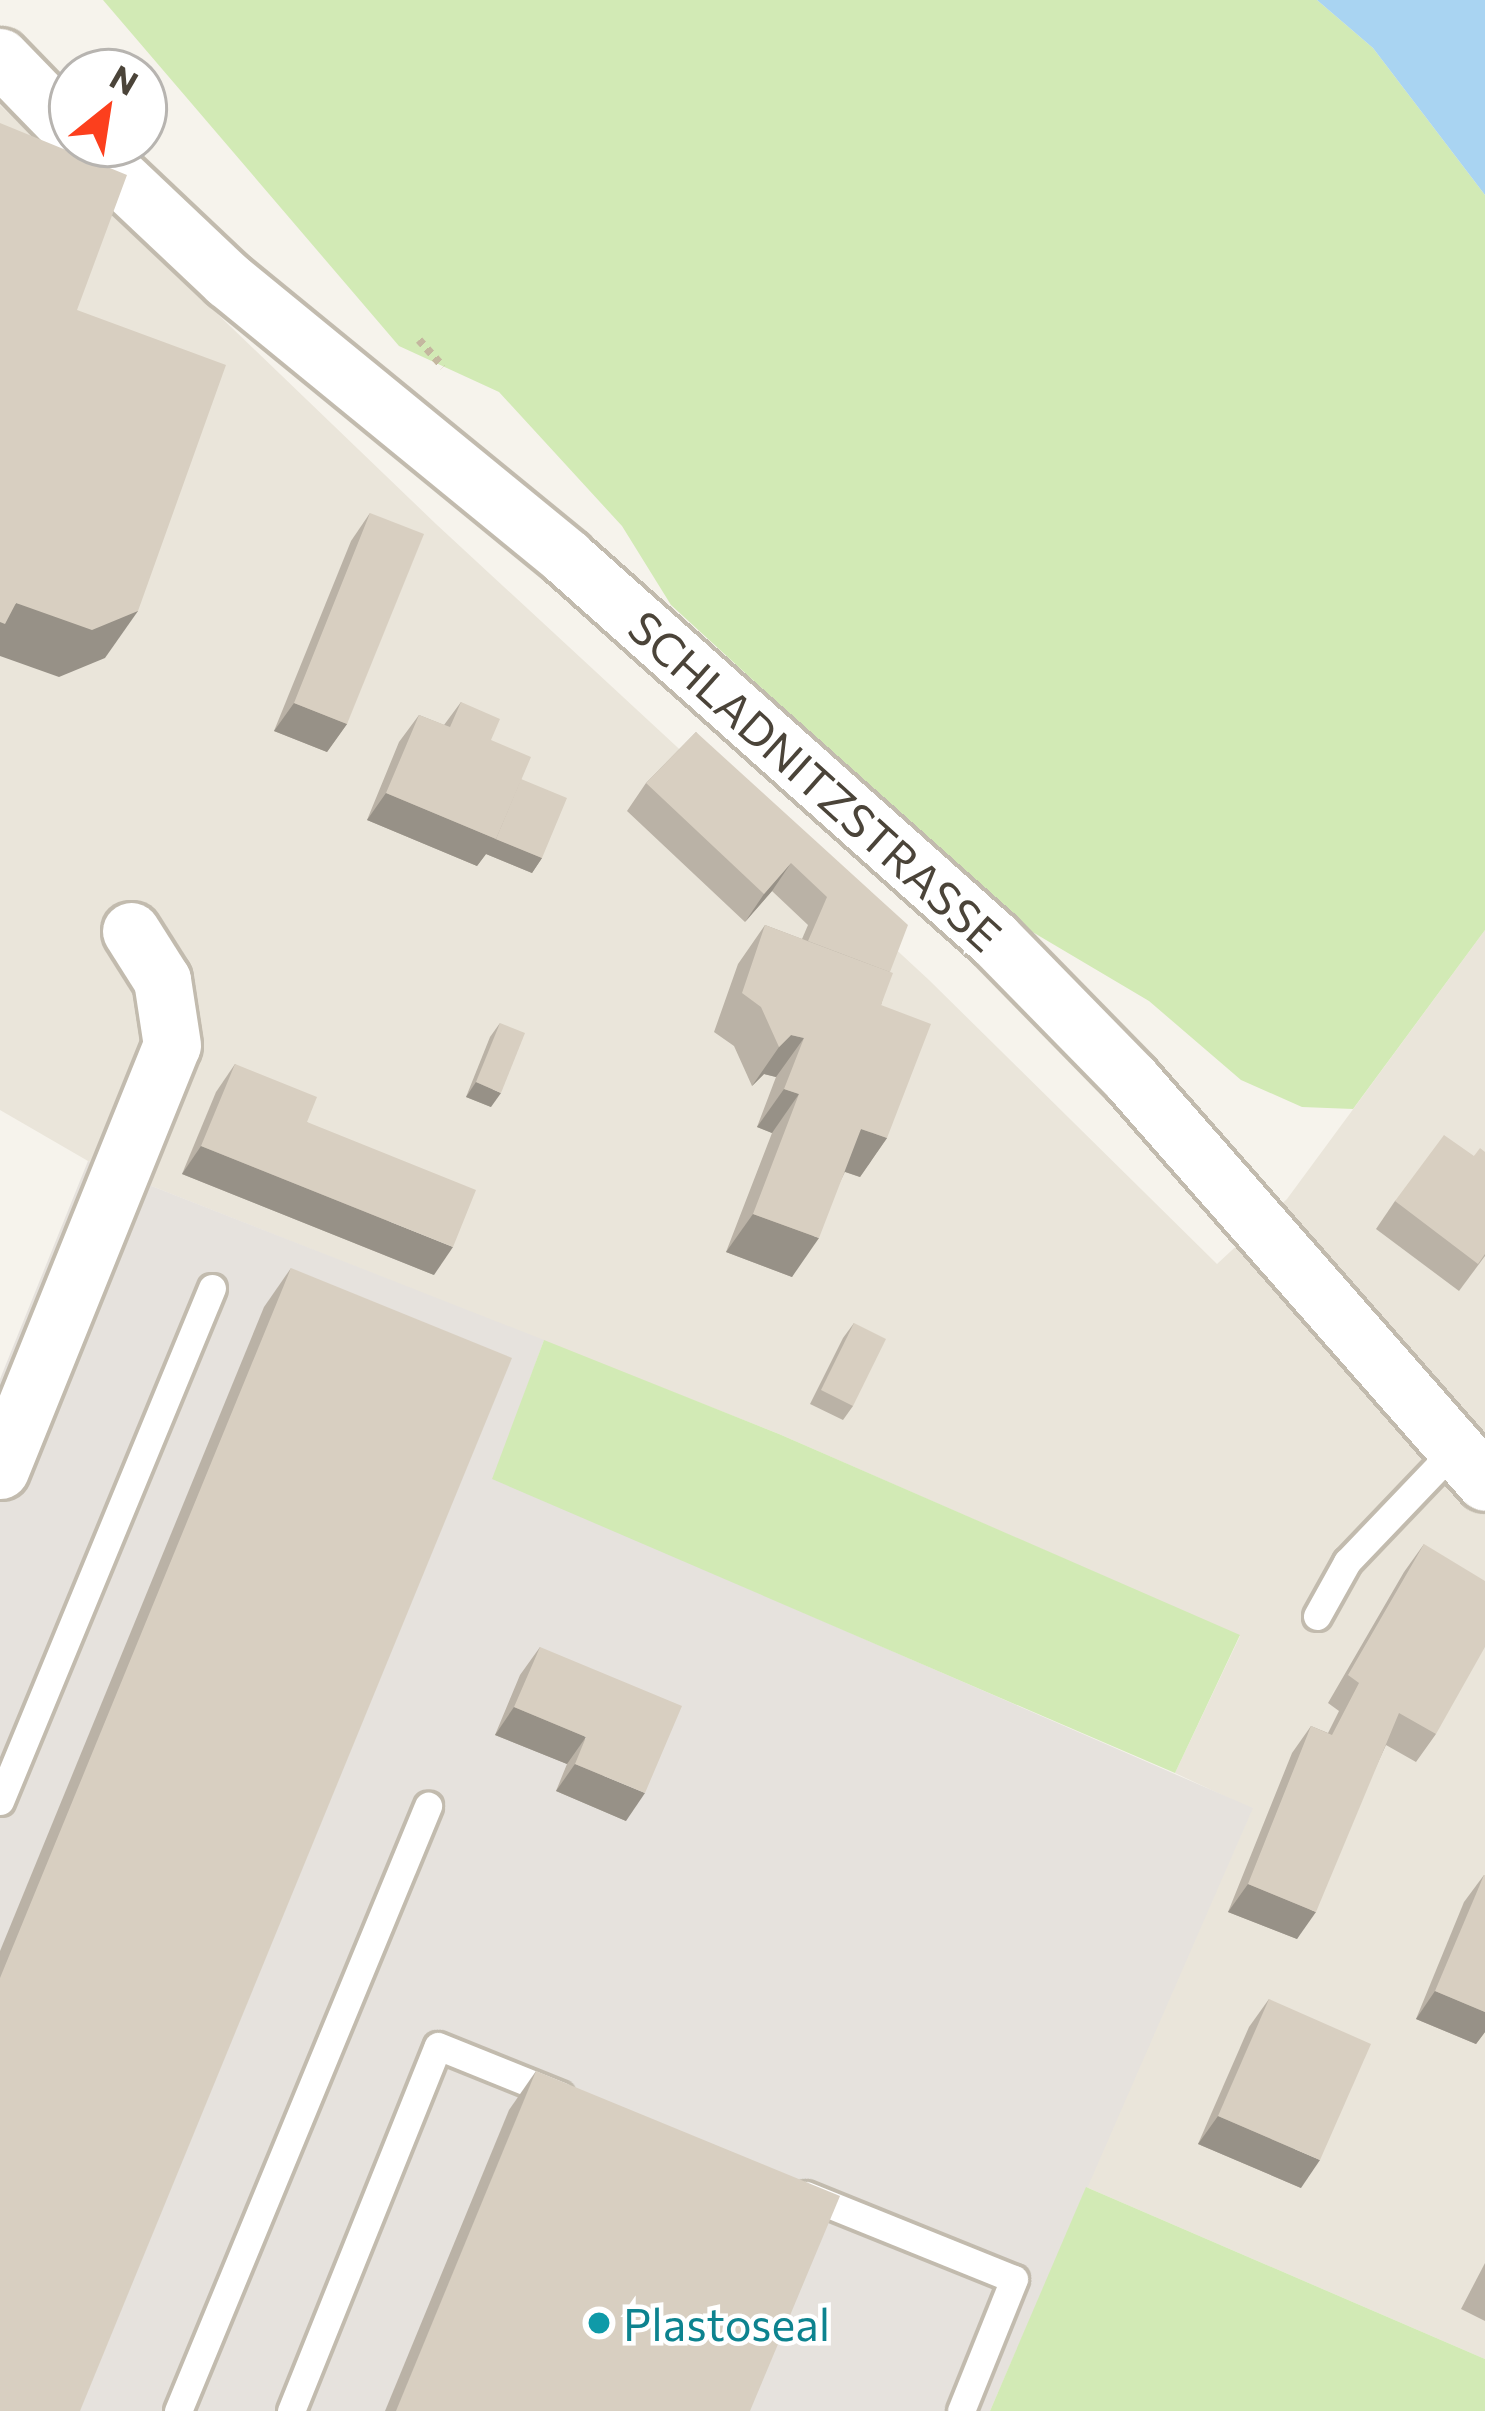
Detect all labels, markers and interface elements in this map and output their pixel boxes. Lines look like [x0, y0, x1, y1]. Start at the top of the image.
north arrow [48, 48, 168, 168]
text: N [104, 55, 146, 103]
street label: SCHLADNITZSTRASSE [619, 599, 1013, 961]
place label: Plastoseal [623, 2296, 830, 2350]
marker: Plastoseal [586, 2310, 612, 2336]

